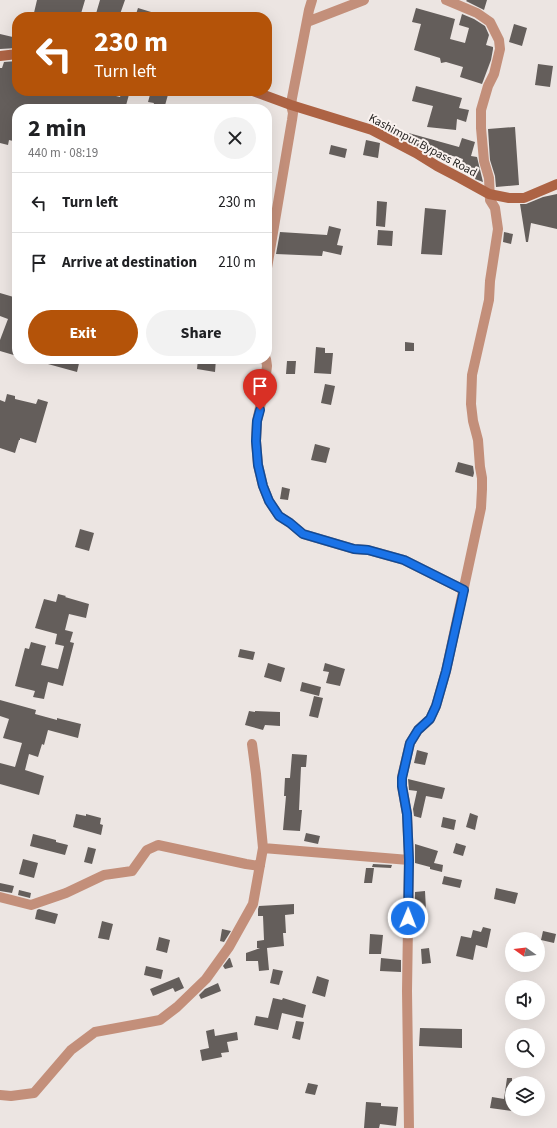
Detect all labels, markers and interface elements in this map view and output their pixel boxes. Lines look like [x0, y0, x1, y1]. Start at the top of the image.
text: 230 m [94, 22, 168, 62]
icon: left [28, 28, 80, 80]
text: Turn left [94, 59, 156, 84]
street label: Kashimpur Bypass Road [366, 110, 480, 181]
text: 2 min [28, 111, 86, 146]
button: close [214, 117, 256, 159]
text: 440 m · 08:19 [28, 144, 98, 162]
icon: left [28, 192, 50, 214]
text: Turn left [62, 192, 118, 213]
text: 230 m [218, 192, 256, 213]
icon: arrive [28, 252, 50, 274]
text: Arrive at destination [62, 252, 197, 273]
text: 210 m [218, 252, 256, 273]
button: Exit [28, 310, 138, 356]
button: Share [146, 310, 256, 356]
pin [243, 369, 277, 410]
icon: arrive [249, 375, 271, 397]
position arrow [387, 897, 429, 939]
north arrow [505, 932, 545, 972]
map controls [505, 932, 545, 1116]
button: sound [505, 980, 545, 1020]
button: search [505, 1028, 545, 1068]
button: layers [505, 1076, 545, 1116]

